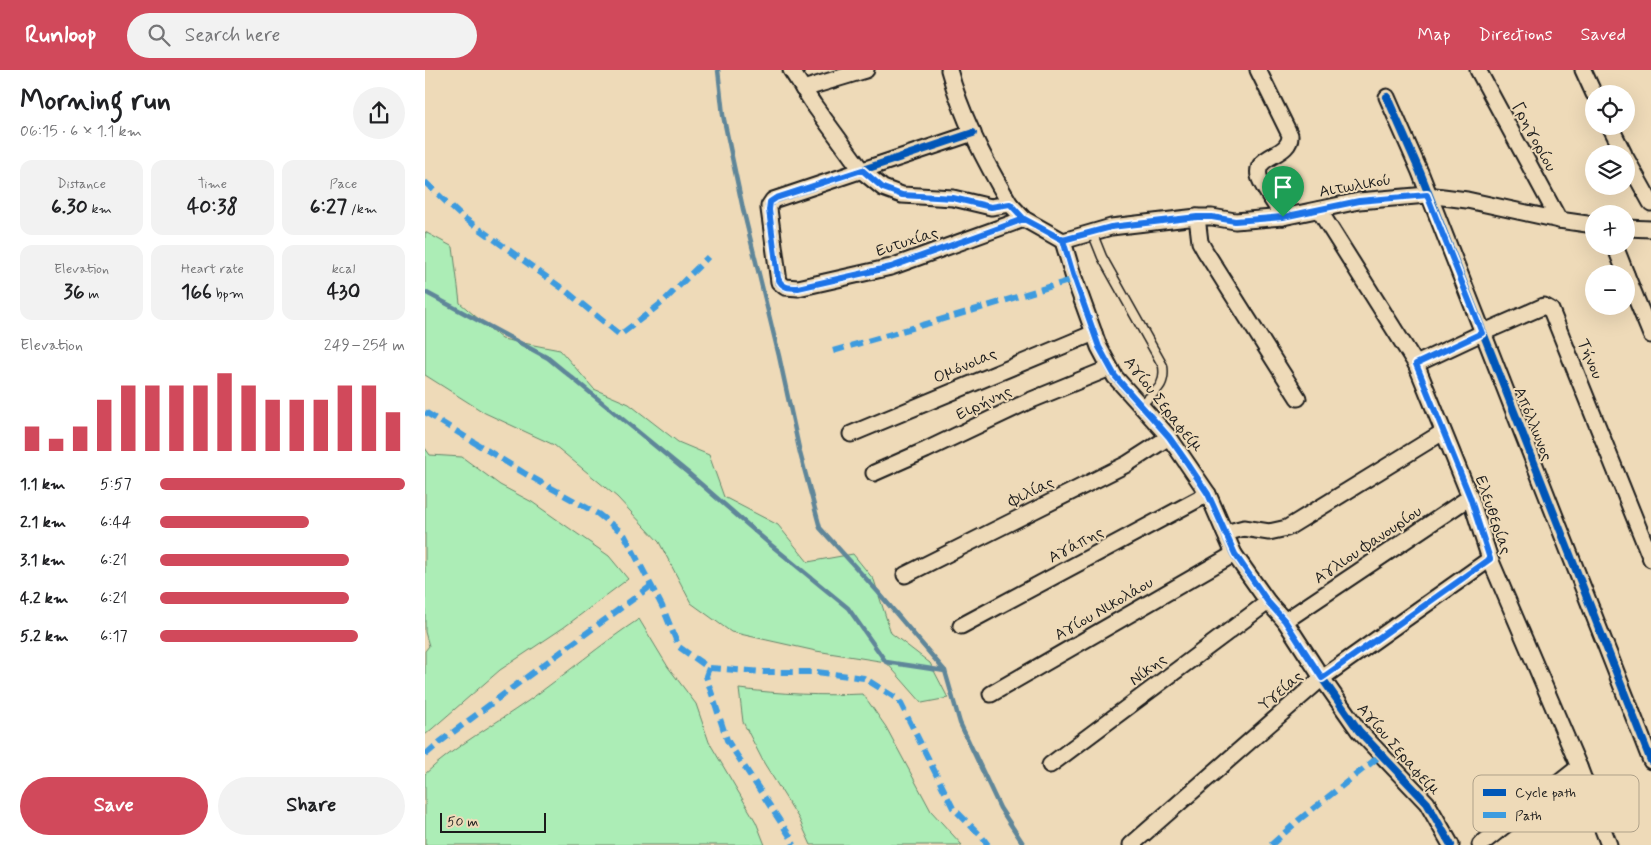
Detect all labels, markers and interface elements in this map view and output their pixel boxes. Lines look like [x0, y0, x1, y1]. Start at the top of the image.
search box [127, 13, 477, 58]
text: Runloop [25, 20, 97, 51]
icon: search [145, 21, 173, 49]
text: Search here [185, 23, 280, 48]
text: Map [1418, 23, 1451, 47]
text: Directions [1479, 23, 1553, 47]
text: Saved [1581, 23, 1626, 47]
text: Morning run [20, 83, 171, 120]
map controls [1585, 85, 1635, 315]
button: locate [1585, 85, 1635, 135]
button: share [353, 87, 405, 139]
street label: Γρηγορίου [1507, 99, 1561, 175]
text: 06:15 · 6 × 1.1 km [20, 121, 142, 142]
button: layers [1585, 145, 1635, 195]
pin [1262, 166, 1304, 217]
street label: Αιτωλικού [1317, 169, 1393, 203]
icon: arrive [1269, 173, 1297, 201]
text: Distance [57, 175, 106, 193]
text: Time [198, 175, 227, 193]
text: Pace [330, 175, 357, 193]
text: 6.30 [51, 193, 88, 221]
text: 40:38 [187, 193, 238, 221]
text: 6:27 [310, 193, 347, 221]
text: km [88, 200, 112, 218]
text: /km [347, 200, 377, 218]
button: + [1585, 205, 1635, 255]
street label: Ευτυχίας [873, 222, 941, 262]
text: Elevation [54, 260, 109, 278]
text: Heart rate [181, 260, 244, 278]
text: kcal [332, 260, 355, 278]
button: − [1585, 265, 1635, 315]
text: 36 [63, 278, 85, 306]
text: 166 [181, 278, 212, 306]
text: 430 [327, 278, 360, 306]
text: m [85, 285, 100, 303]
text: bpm [212, 285, 244, 303]
text: Elevation [20, 335, 83, 356]
text: 249–254 m [324, 335, 405, 356]
street label: Τήνου [1573, 336, 1607, 382]
street label: Ομόνοιας [930, 343, 1000, 389]
street label: Αγίου Σεραφείμ [1119, 353, 1207, 457]
street label: Ειρήνης [953, 381, 1015, 425]
street label: Απόλλωνος [1509, 384, 1557, 464]
street label: Φιλίας [1004, 472, 1057, 512]
street label: Ελευθερίας [1470, 473, 1516, 557]
text: 1.1 km [20, 474, 65, 495]
text: 5:57 [100, 474, 132, 495]
street label: Αγλιου Φανουρίου [1310, 501, 1426, 589]
text: 2.1 km [20, 512, 66, 533]
text: 6:44 [100, 512, 132, 533]
street label: Αγάπης [1045, 522, 1107, 568]
text: 3.1 km [20, 550, 65, 571]
text: 6:21 [100, 550, 127, 571]
street label: Αγίου Νικολάου [1051, 572, 1157, 646]
text: 4.2 km [20, 588, 68, 609]
text: 6:21 [100, 588, 127, 609]
text: 5.2 km [20, 626, 68, 647]
text: 6:17 [100, 626, 128, 647]
street label: Νίκης [1125, 649, 1171, 691]
street label: Υγείας [1255, 666, 1307, 716]
street label: Αγίου Σεραφείμ [1352, 699, 1444, 801]
legend [1473, 775, 1639, 832]
button: Save [20, 777, 208, 835]
button: Share [218, 777, 405, 835]
text: Cycle path [1515, 784, 1576, 802]
text: Path [1515, 807, 1542, 825]
scale bar [440, 810, 546, 833]
text: 50 m [447, 813, 478, 831]

